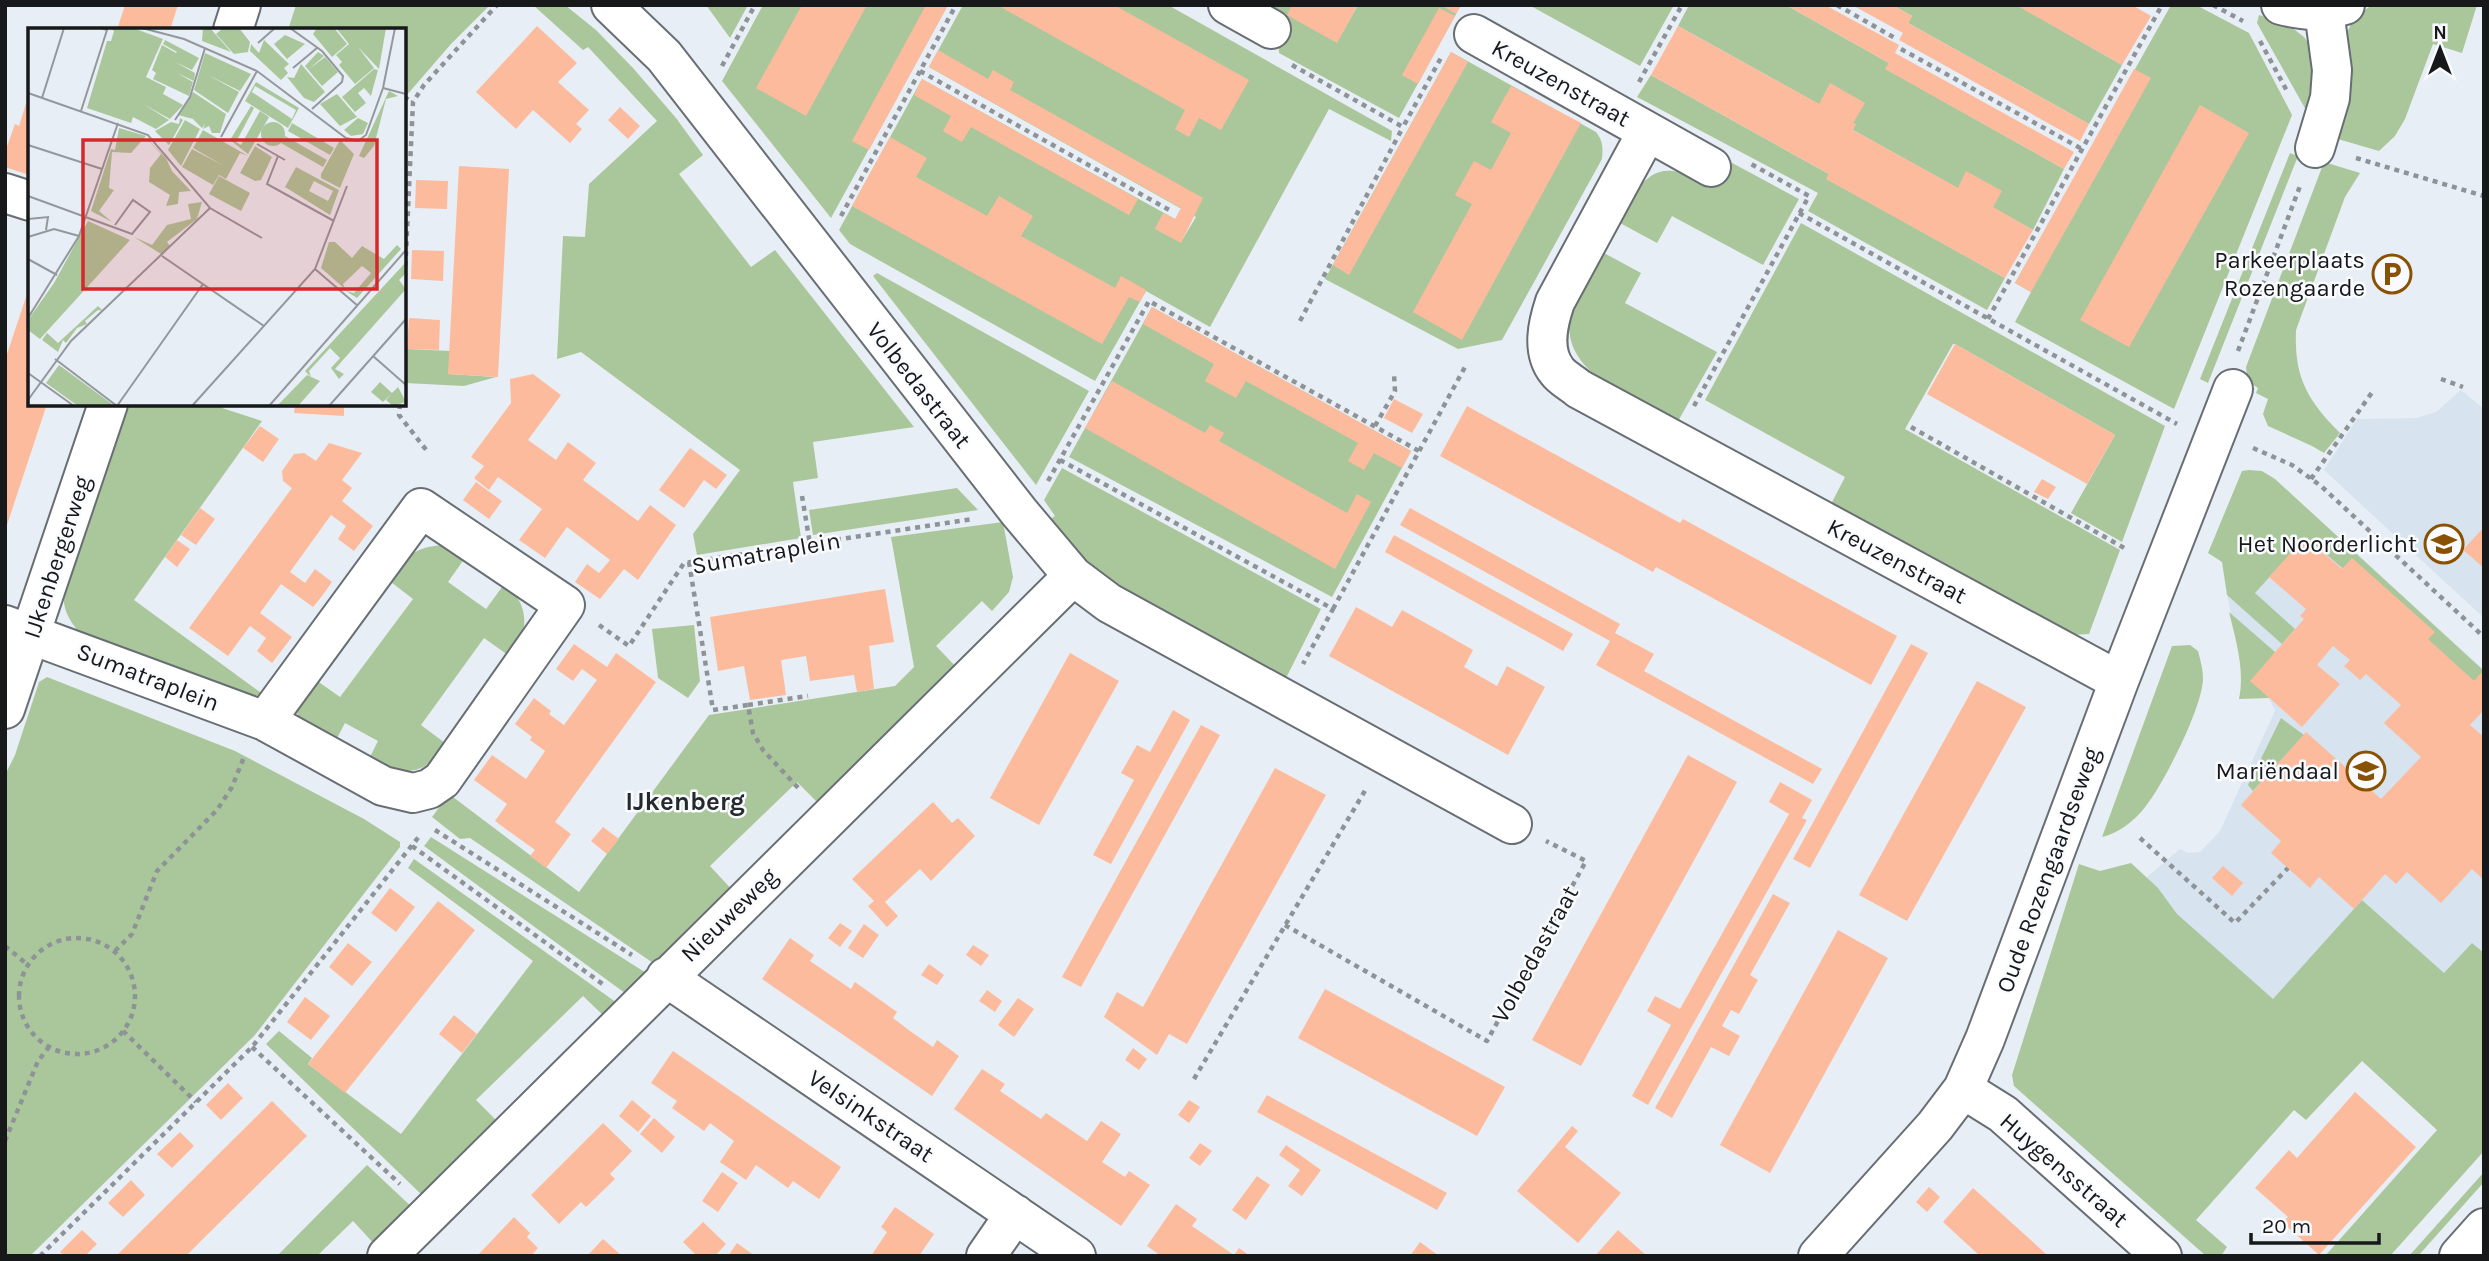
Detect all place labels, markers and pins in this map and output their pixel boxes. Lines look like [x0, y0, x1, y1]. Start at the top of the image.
place label: Parkeerplaats Rozengaarde [2214, 246, 2365, 302]
parking icon: Parkeerplaats Rozengaarde [2371, 253, 2413, 295]
school or university icon: Het Noorderlicht [2423, 523, 2465, 565]
place label: Het Noorderlicht [2238, 530, 2417, 558]
school or university icon: Mariëndaal [2345, 750, 2387, 792]
place label: Mariëndaal [2215, 757, 2339, 785]

